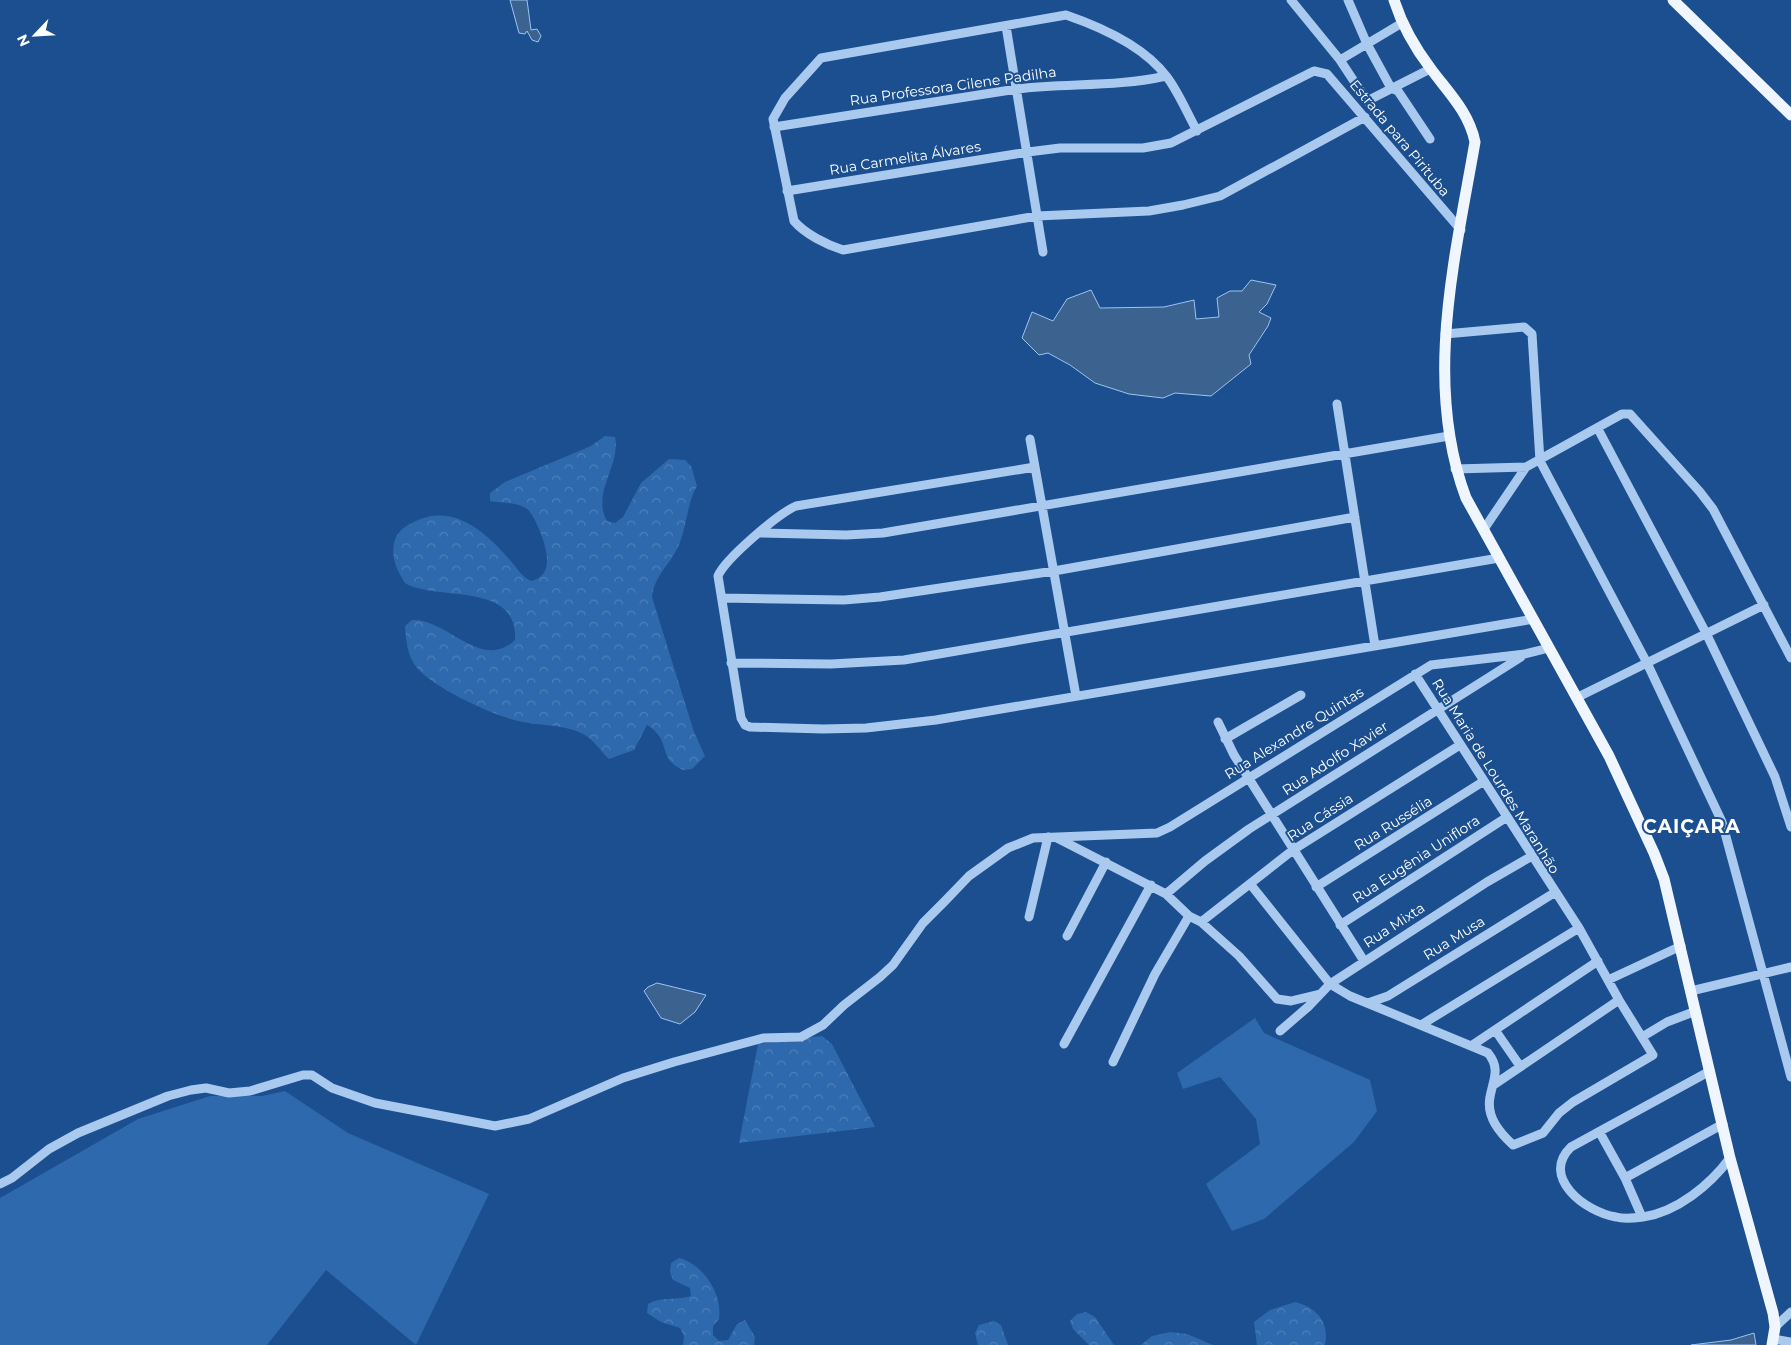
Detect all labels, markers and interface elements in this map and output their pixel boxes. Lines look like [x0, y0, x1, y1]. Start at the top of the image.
north arrow [10, 10, 60, 60]
text: N [13, 32, 34, 49]
street label: Rua Professora Cilene Padilha [849, 63, 1057, 109]
street label: Estrada para Pirituba [1346, 76, 1454, 200]
street label: Rua Carmelita Álvares [828, 137, 982, 179]
street label: Rua Maria de Lourdes Maranhão [1428, 675, 1564, 877]
street label: Rua Alexandre Quintas [1221, 683, 1367, 783]
street label: Rua Adolfo Xavier [1279, 717, 1392, 799]
street label: Rua Cássia [1284, 789, 1356, 845]
street label: Rua Russélia [1351, 792, 1435, 854]
street label: Rua Eugênia Uniflora [1349, 811, 1483, 907]
district label: CAIÇARA [1643, 815, 1741, 838]
street label: Rua Mixta [1360, 898, 1428, 952]
street label: Rua Musa [1420, 912, 1488, 964]

